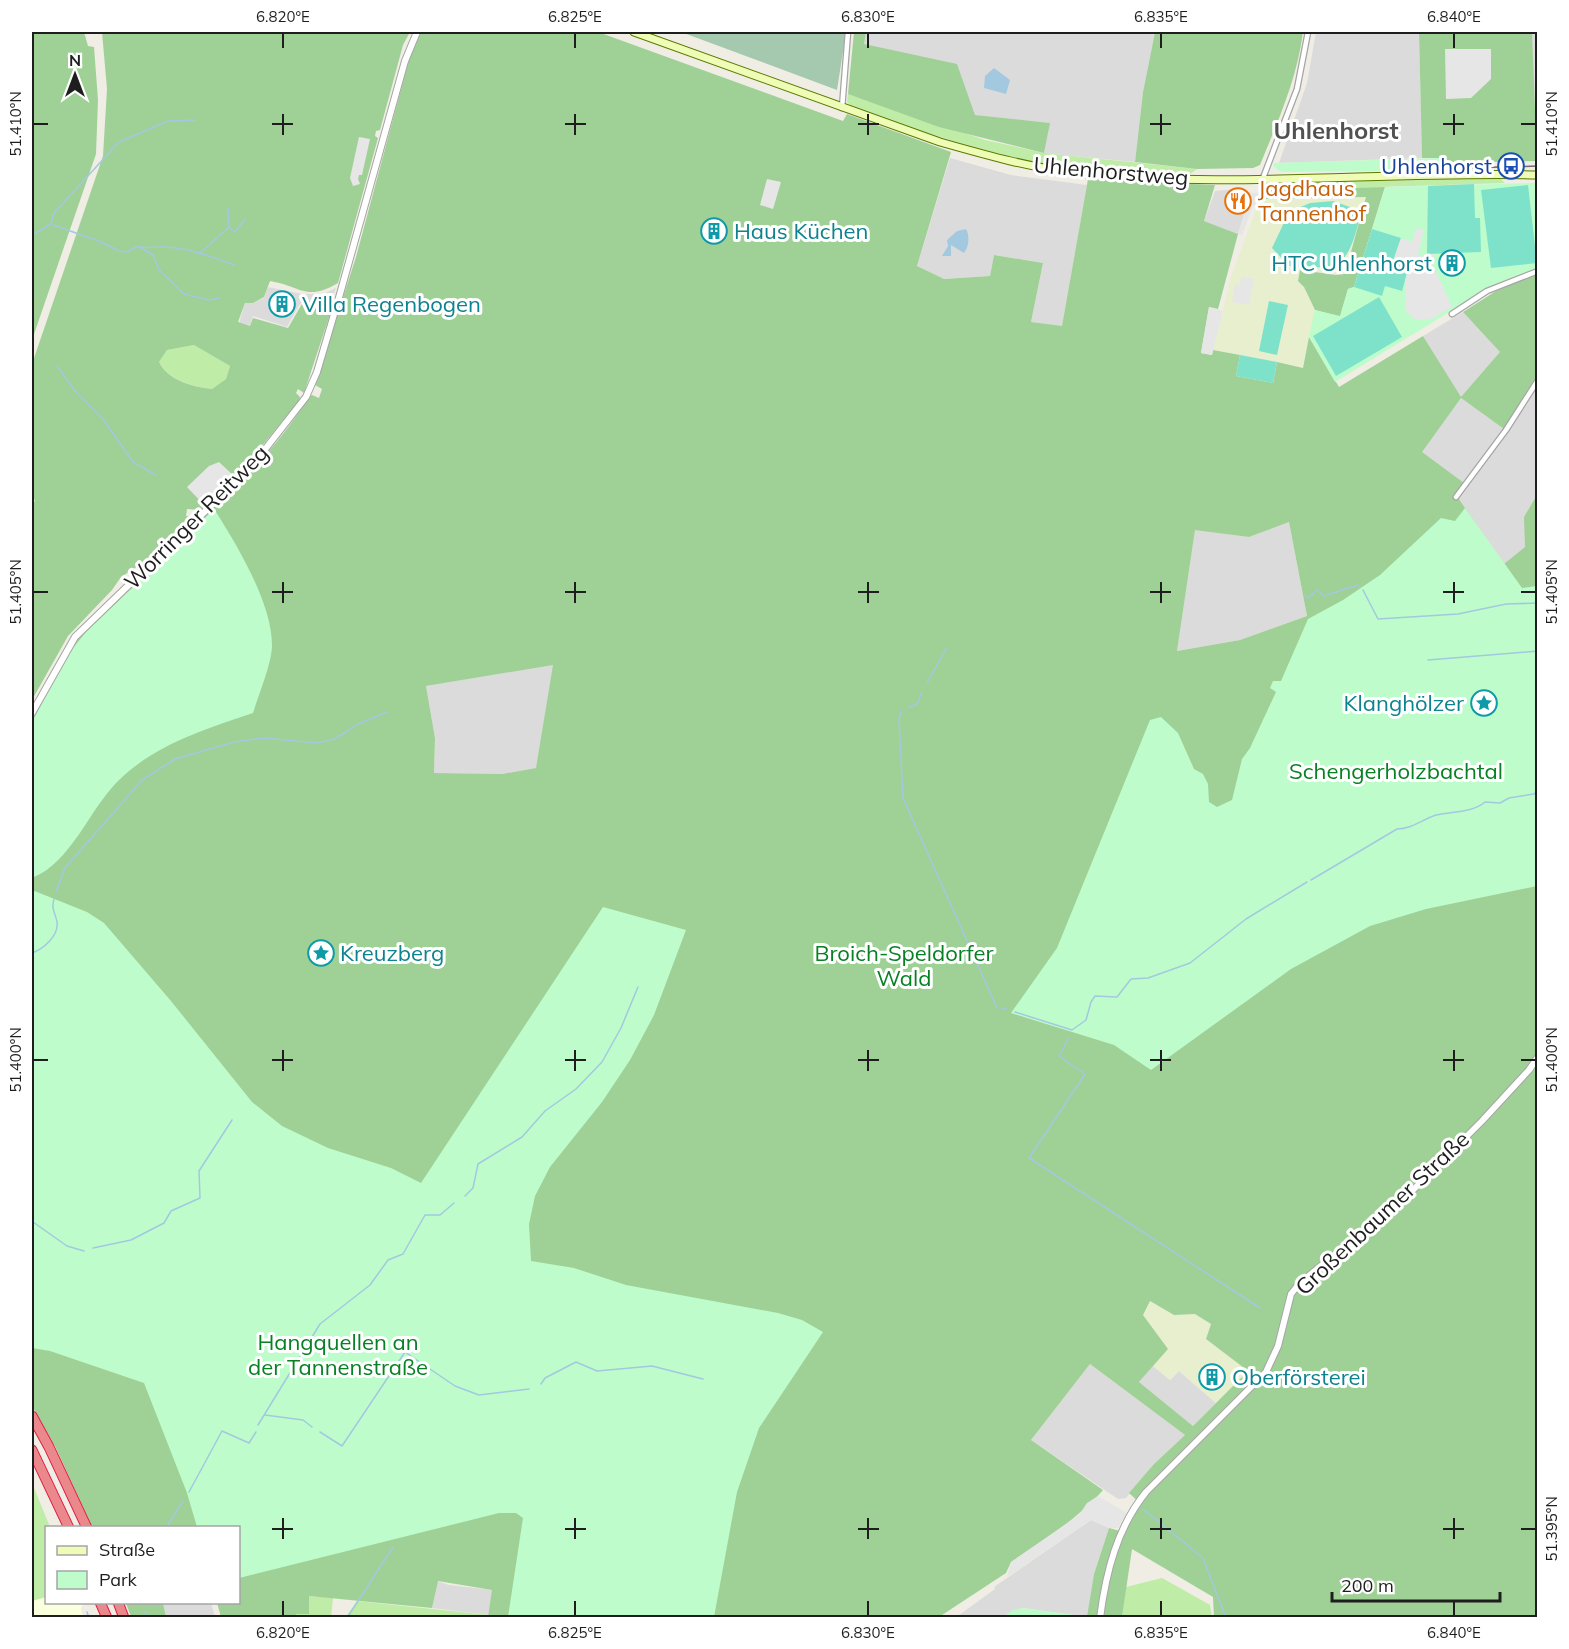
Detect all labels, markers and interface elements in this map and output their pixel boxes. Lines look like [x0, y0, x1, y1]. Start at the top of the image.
text: 6.820°E [256, 7, 310, 26]
text: 6.825°E [548, 7, 602, 26]
text: 6.830°E [841, 7, 895, 26]
text: 6.835°E [1134, 7, 1188, 26]
text: 6.840°E [1427, 7, 1481, 26]
north arrow [45, 45, 105, 105]
text: N [69, 50, 81, 70]
text: 51.410°N [6, 91, 25, 157]
text: 51.410°N [1542, 91, 1561, 157]
district label: Uhlenhorst [1273, 115, 1399, 145]
street label: Uhlenhorstweg [1032, 150, 1190, 192]
bus stop icon: Uhlenhorst [1496, 151, 1526, 181]
place label: Uhlenhorst [1381, 152, 1492, 180]
place label: Jagdhaus Tannenhof [1258, 174, 1367, 227]
restaurant icon: Jagdhaus Tannenhof [1223, 186, 1253, 216]
building icon: Haus Küchen [699, 216, 729, 246]
place label: Haus Küchen [734, 217, 868, 245]
building icon: HTC Uhlenhorst [1437, 248, 1467, 278]
place label: HTC Uhlenhorst [1271, 249, 1432, 277]
building icon: Villa Regenbogen [267, 289, 297, 319]
place label: Villa Regenbogen [302, 290, 481, 318]
street label: Worringer Reitweg [118, 439, 274, 595]
text: 51.405°N [6, 559, 25, 625]
text: 51.405°N [1542, 559, 1561, 625]
place icon: Klanghölzer [1469, 688, 1499, 718]
place label: Klanghölzer [1344, 689, 1464, 717]
park label: Schengerholzbachtal [1289, 757, 1503, 785]
place icon: Kreuzberg [306, 938, 336, 968]
place label: Kreuzberg [340, 939, 444, 967]
park label: Broich-Speldorfer Wald [815, 939, 993, 992]
text: 51.400°N [6, 1027, 25, 1093]
text: 51.400°N [1542, 1027, 1561, 1093]
street label: Großenbaumer Straße [1289, 1125, 1475, 1301]
park label: Hangquellen an der Tannenstraße [248, 1328, 428, 1381]
building icon: Oberförsterei [1197, 1362, 1227, 1392]
place label: Oberförsterei [1232, 1363, 1366, 1391]
text: 51.395°N [1542, 1496, 1561, 1562]
legend [45, 1526, 240, 1604]
text: Straße [99, 1538, 155, 1561]
scale bar [1332, 1565, 1500, 1603]
text: Park [99, 1568, 138, 1591]
text: 200 m [1341, 1574, 1394, 1597]
text: 6.820°E [256, 1623, 310, 1642]
text: 6.825°E [548, 1623, 602, 1642]
text: 6.830°E [841, 1623, 895, 1642]
text: 6.835°E [1134, 1623, 1188, 1642]
text: 6.840°E [1427, 1623, 1481, 1642]

